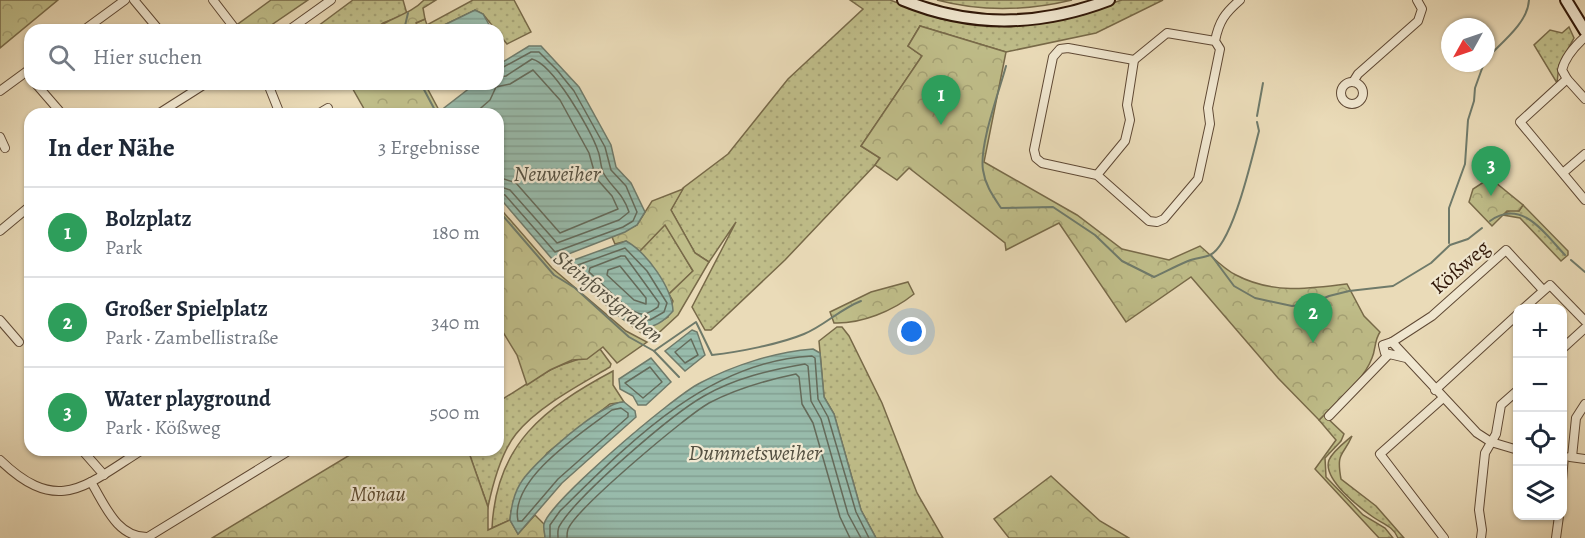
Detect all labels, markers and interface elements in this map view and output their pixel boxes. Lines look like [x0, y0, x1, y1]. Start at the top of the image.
north arrow [1441, 18, 1495, 72]
search box [24, 24, 504, 90]
icon: search [45, 41, 78, 74]
text: Hier suchen [93, 42, 202, 72]
pin: 1 [922, 76, 960, 125]
text: In der Nähe [48, 130, 175, 165]
text: 3 Ergebnisse [378, 134, 480, 161]
pin: 3 [1472, 146, 1510, 196]
water label: Neuweiher [514, 159, 602, 189]
text: Bolzplatz [105, 204, 192, 234]
text: 1 [64, 219, 71, 246]
text: 180 m [432, 219, 480, 246]
street label: Kößweg [1425, 233, 1496, 300]
text: Park [105, 234, 143, 261]
water label: Steinforstgraben [547, 243, 670, 350]
text: Großer Spielplatz [105, 294, 268, 324]
pin: 2 [1294, 294, 1332, 343]
map controls [1513, 304, 1567, 520]
button: + [1513, 304, 1567, 358]
text: 2 [63, 309, 72, 336]
text: 340 m [431, 309, 480, 336]
your location [897, 317, 926, 346]
text: Park · Zambellistraße [105, 324, 278, 351]
button: − [1513, 358, 1567, 412]
text: Water playground [105, 384, 271, 414]
text: 3 [63, 399, 72, 426]
text: 500 m [429, 399, 480, 426]
button: locate [1513, 412, 1567, 466]
text: Park · Kößweg [105, 414, 221, 441]
water label: Dummetsweiher [688, 438, 823, 468]
button: layers [1513, 466, 1567, 520]
park label: Mönau [350, 480, 406, 508]

